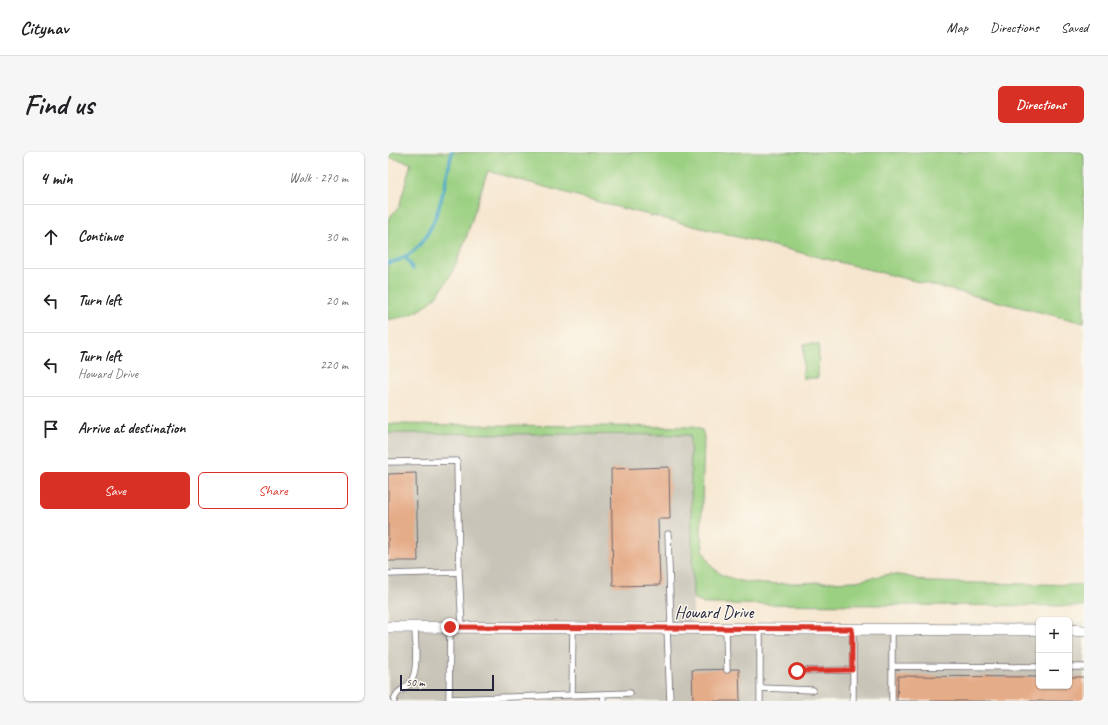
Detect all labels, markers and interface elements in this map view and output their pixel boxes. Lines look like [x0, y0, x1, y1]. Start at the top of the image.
text: Citynav [20, 16, 68, 40]
text: Map [947, 19, 968, 36]
text: Directions [990, 19, 1039, 36]
text: Saved [1061, 19, 1088, 36]
button: Directions [998, 86, 1084, 123]
text: Find us [24, 87, 94, 122]
text: 4 min [40, 168, 73, 189]
text: Walk · 270 m [289, 170, 348, 186]
icon: ahead [40, 226, 62, 248]
text: Continue [78, 227, 123, 246]
text: 30 m [326, 229, 348, 245]
icon: left [40, 290, 62, 312]
text: Turn left [78, 291, 121, 310]
text: 20 m [326, 293, 348, 309]
text: Turn left [78, 347, 121, 366]
icon: left [40, 354, 62, 376]
text: 220 m [320, 357, 348, 373]
text: Howard Drive [78, 366, 138, 382]
icon: arrive [40, 418, 62, 440]
text: Arrive at destination [78, 419, 185, 438]
button: Save [40, 472, 190, 509]
button: Share [198, 472, 348, 509]
street label: Howard Drive [675, 602, 755, 623]
map controls [1036, 617, 1072, 689]
button: + [1036, 617, 1072, 653]
route end [441, 618, 459, 636]
button: − [1036, 653, 1072, 689]
route start [788, 662, 806, 680]
scale bar [400, 673, 494, 692]
text: 50 m [406, 675, 425, 689]

